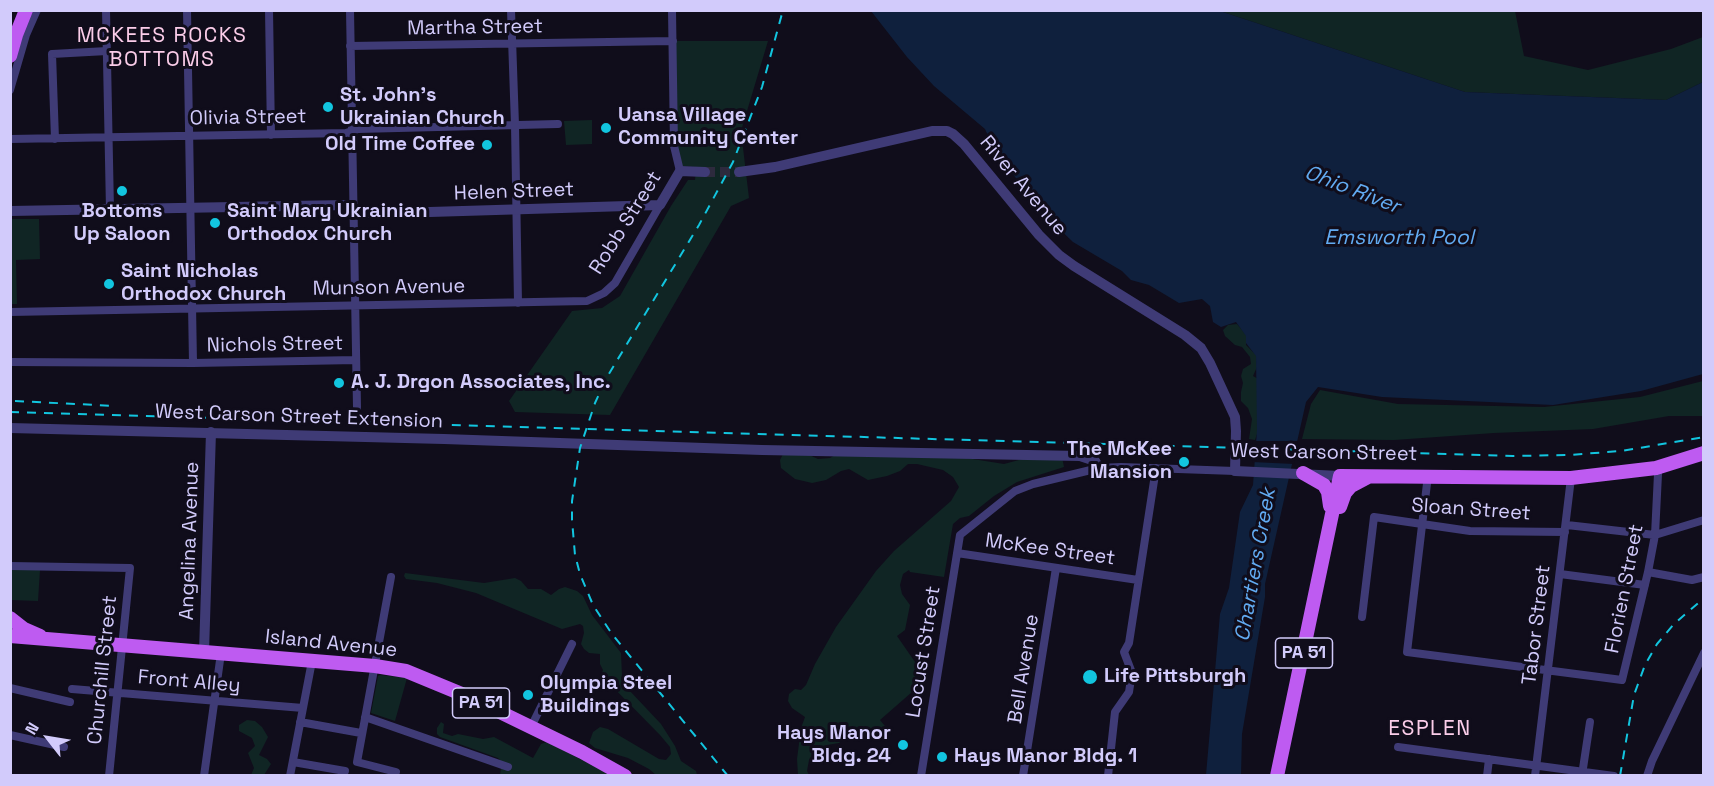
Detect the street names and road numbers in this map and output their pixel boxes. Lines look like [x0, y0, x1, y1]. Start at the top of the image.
street label: Martha Street [407, 15, 543, 41]
street label: Olivia Street [189, 105, 307, 131]
street label: River Avenue [974, 131, 1072, 241]
street label: Robb Street [585, 167, 667, 279]
street label: Helen Street [454, 178, 574, 206]
street label: Munson Avenue [312, 275, 466, 301]
street label: Nichols Street [207, 332, 343, 358]
street label: West Carson Street Extension [155, 400, 443, 434]
street label: West Carson Street [1230, 439, 1418, 467]
street label: Angelina Avenue [175, 461, 205, 621]
street label: Sloan Street [1411, 494, 1531, 526]
street label: Florien Street [1601, 522, 1649, 656]
street label: McKee Street [983, 529, 1117, 571]
street label: Tabor Street [1518, 564, 1556, 686]
street label: Locust Street [902, 584, 946, 720]
street label: Churchill Street [83, 594, 123, 746]
street label: Bell Avenue [1003, 612, 1045, 726]
street label: Island Avenue [264, 625, 398, 663]
road number: PA 51 [1276, 638, 1332, 668]
street label: Front Alley [137, 666, 241, 698]
road number: PA 51 [452, 688, 510, 718]

